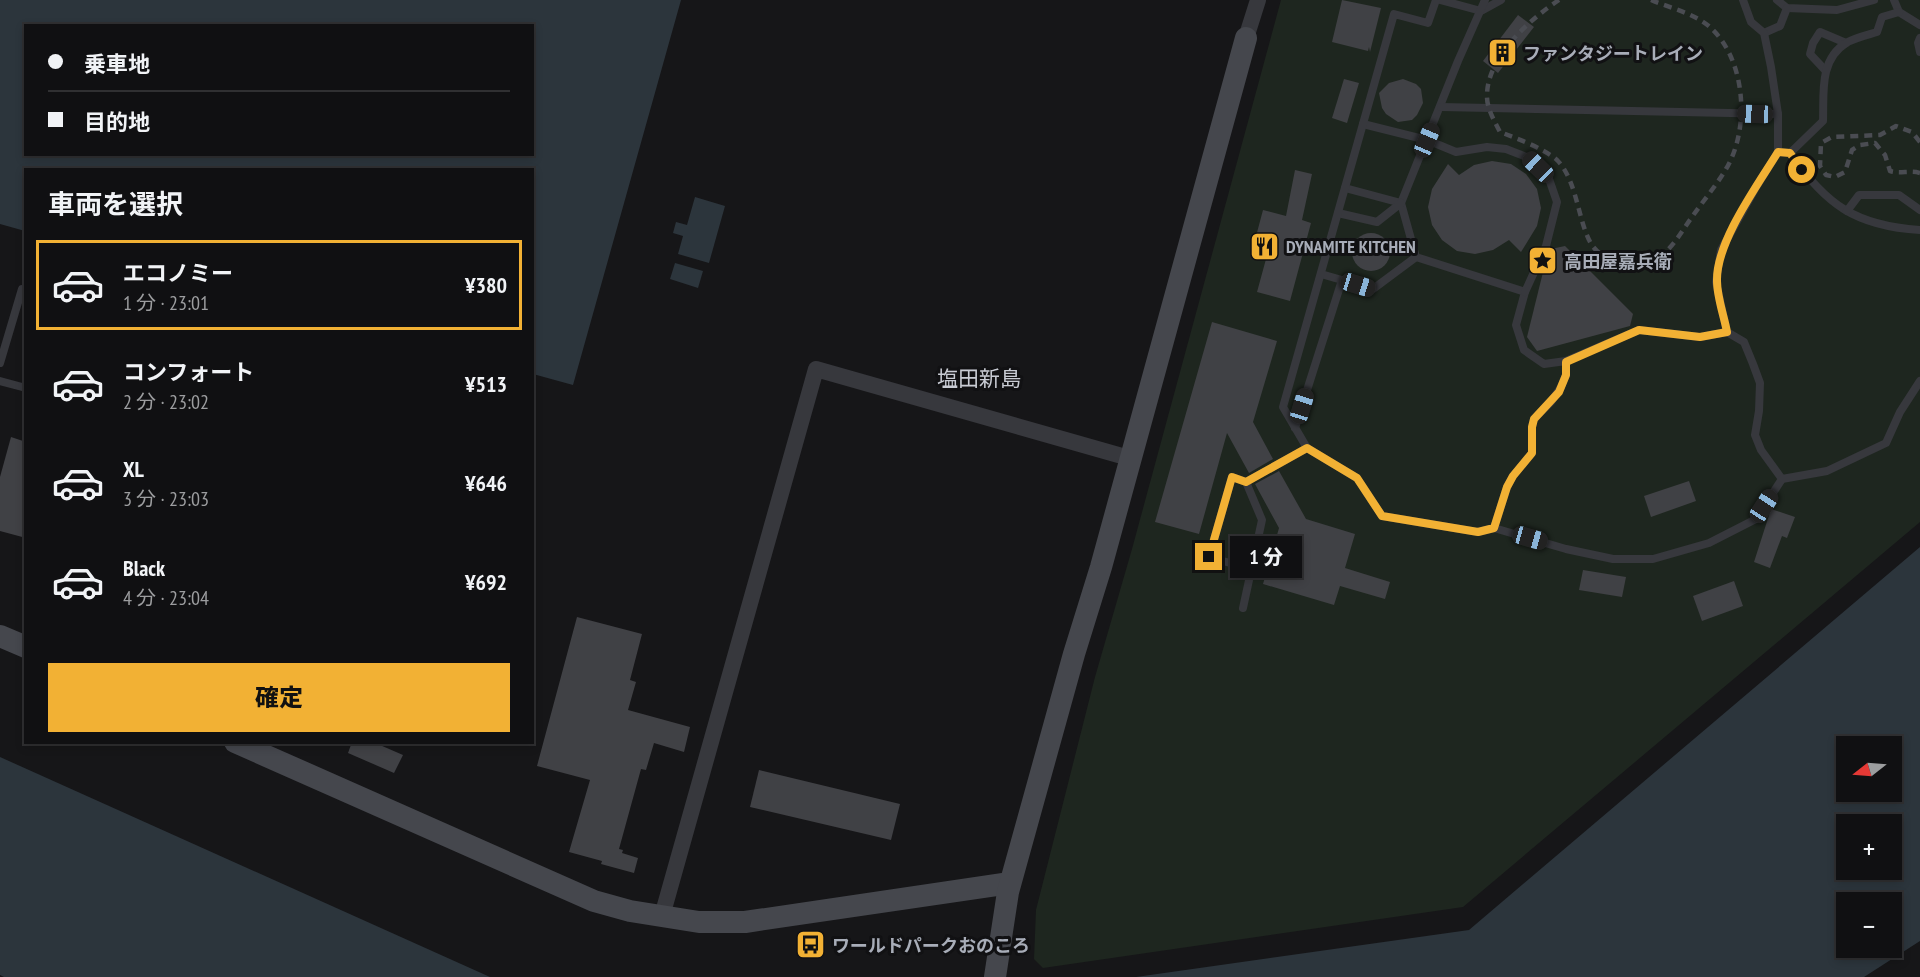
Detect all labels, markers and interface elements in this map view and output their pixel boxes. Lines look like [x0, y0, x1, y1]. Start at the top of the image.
building icon: ファンタジートレイン [1486, 37, 1518, 69]
place label: ファンタジートレイン [1523, 42, 1703, 65]
text: 乗車地 [84, 50, 150, 78]
car [1737, 104, 1773, 124]
text: 目的地 [84, 108, 150, 136]
car [1412, 120, 1442, 160]
car [1519, 148, 1557, 186]
route start [1788, 156, 1815, 183]
text: 車両を選択 [48, 187, 183, 221]
restaurant icon: DYNAMITE KITCHEN [1249, 230, 1281, 262]
place label: DYNAMITE KITCHEN [1286, 235, 1416, 258]
place icon: 高田屋嘉兵衛 [1527, 245, 1559, 277]
place label: 高田屋嘉兵衛 [1564, 250, 1672, 273]
icon: car [51, 258, 105, 312]
text: エコノミー [123, 259, 233, 287]
text: ¥380 [465, 271, 507, 299]
car [1338, 271, 1378, 299]
text: 1 分 · 23:01 [123, 290, 209, 316]
icon: car [51, 357, 105, 411]
text: コンフォート [123, 358, 254, 386]
district label: 塩田新島 [937, 365, 1021, 392]
text: ¥513 [465, 370, 507, 398]
car [1288, 386, 1316, 426]
text: 2 分 · 23:02 [123, 389, 209, 415]
text: XL [123, 455, 144, 483]
icon: car [51, 456, 105, 510]
text: ¥646 [465, 469, 507, 497]
text: 3 分 · 23:03 [123, 486, 209, 512]
car [1747, 486, 1781, 526]
car [1510, 524, 1550, 552]
callout: 1 分 [1230, 536, 1302, 578]
route end [1195, 543, 1222, 570]
text: 1 分 [1249, 544, 1283, 570]
text: Black [123, 554, 165, 582]
icon: car [51, 555, 105, 609]
text: ¥692 [465, 568, 507, 596]
text: 4 分 · 23:04 [123, 585, 209, 611]
button: 確定 [48, 663, 510, 732]
north arrow [1836, 736, 1902, 802]
map controls [1836, 736, 1902, 958]
button: + [1836, 814, 1902, 880]
button: − [1836, 892, 1902, 958]
bus stop icon: ワールドパークおのころ [795, 929, 827, 961]
place label: ワールドパークおのころ [832, 934, 1030, 957]

